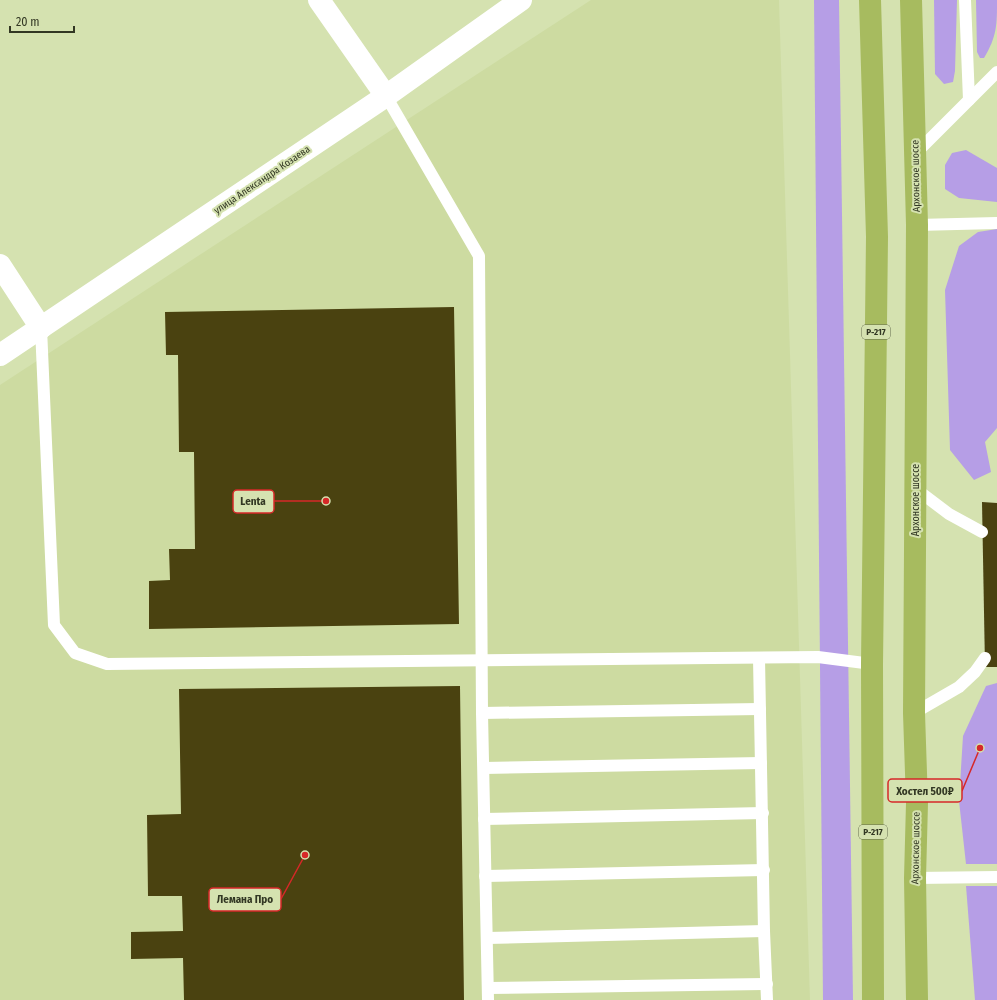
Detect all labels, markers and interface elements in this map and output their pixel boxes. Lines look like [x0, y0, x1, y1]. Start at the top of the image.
scale bar [10, 8, 74, 34]
text: 20 m [16, 15, 40, 29]
street label: Архонское шоссе [909, 140, 923, 212]
street label: улица Александра Козаева [212, 143, 312, 217]
road number: Р-217 [862, 325, 890, 339]
street label: Архонское шоссе [910, 464, 922, 536]
callout: Lenta [233, 490, 274, 513]
text: Lenta [240, 495, 266, 508]
callout: Хостел 500₽ [888, 779, 962, 802]
text: Хостел 500₽ [895, 785, 954, 798]
street label: Архонское шоссе [909, 812, 923, 884]
road number: Р-217 [859, 825, 887, 839]
callout: Лемана Про [209, 888, 281, 911]
text: Лемана Про [217, 893, 273, 906]

